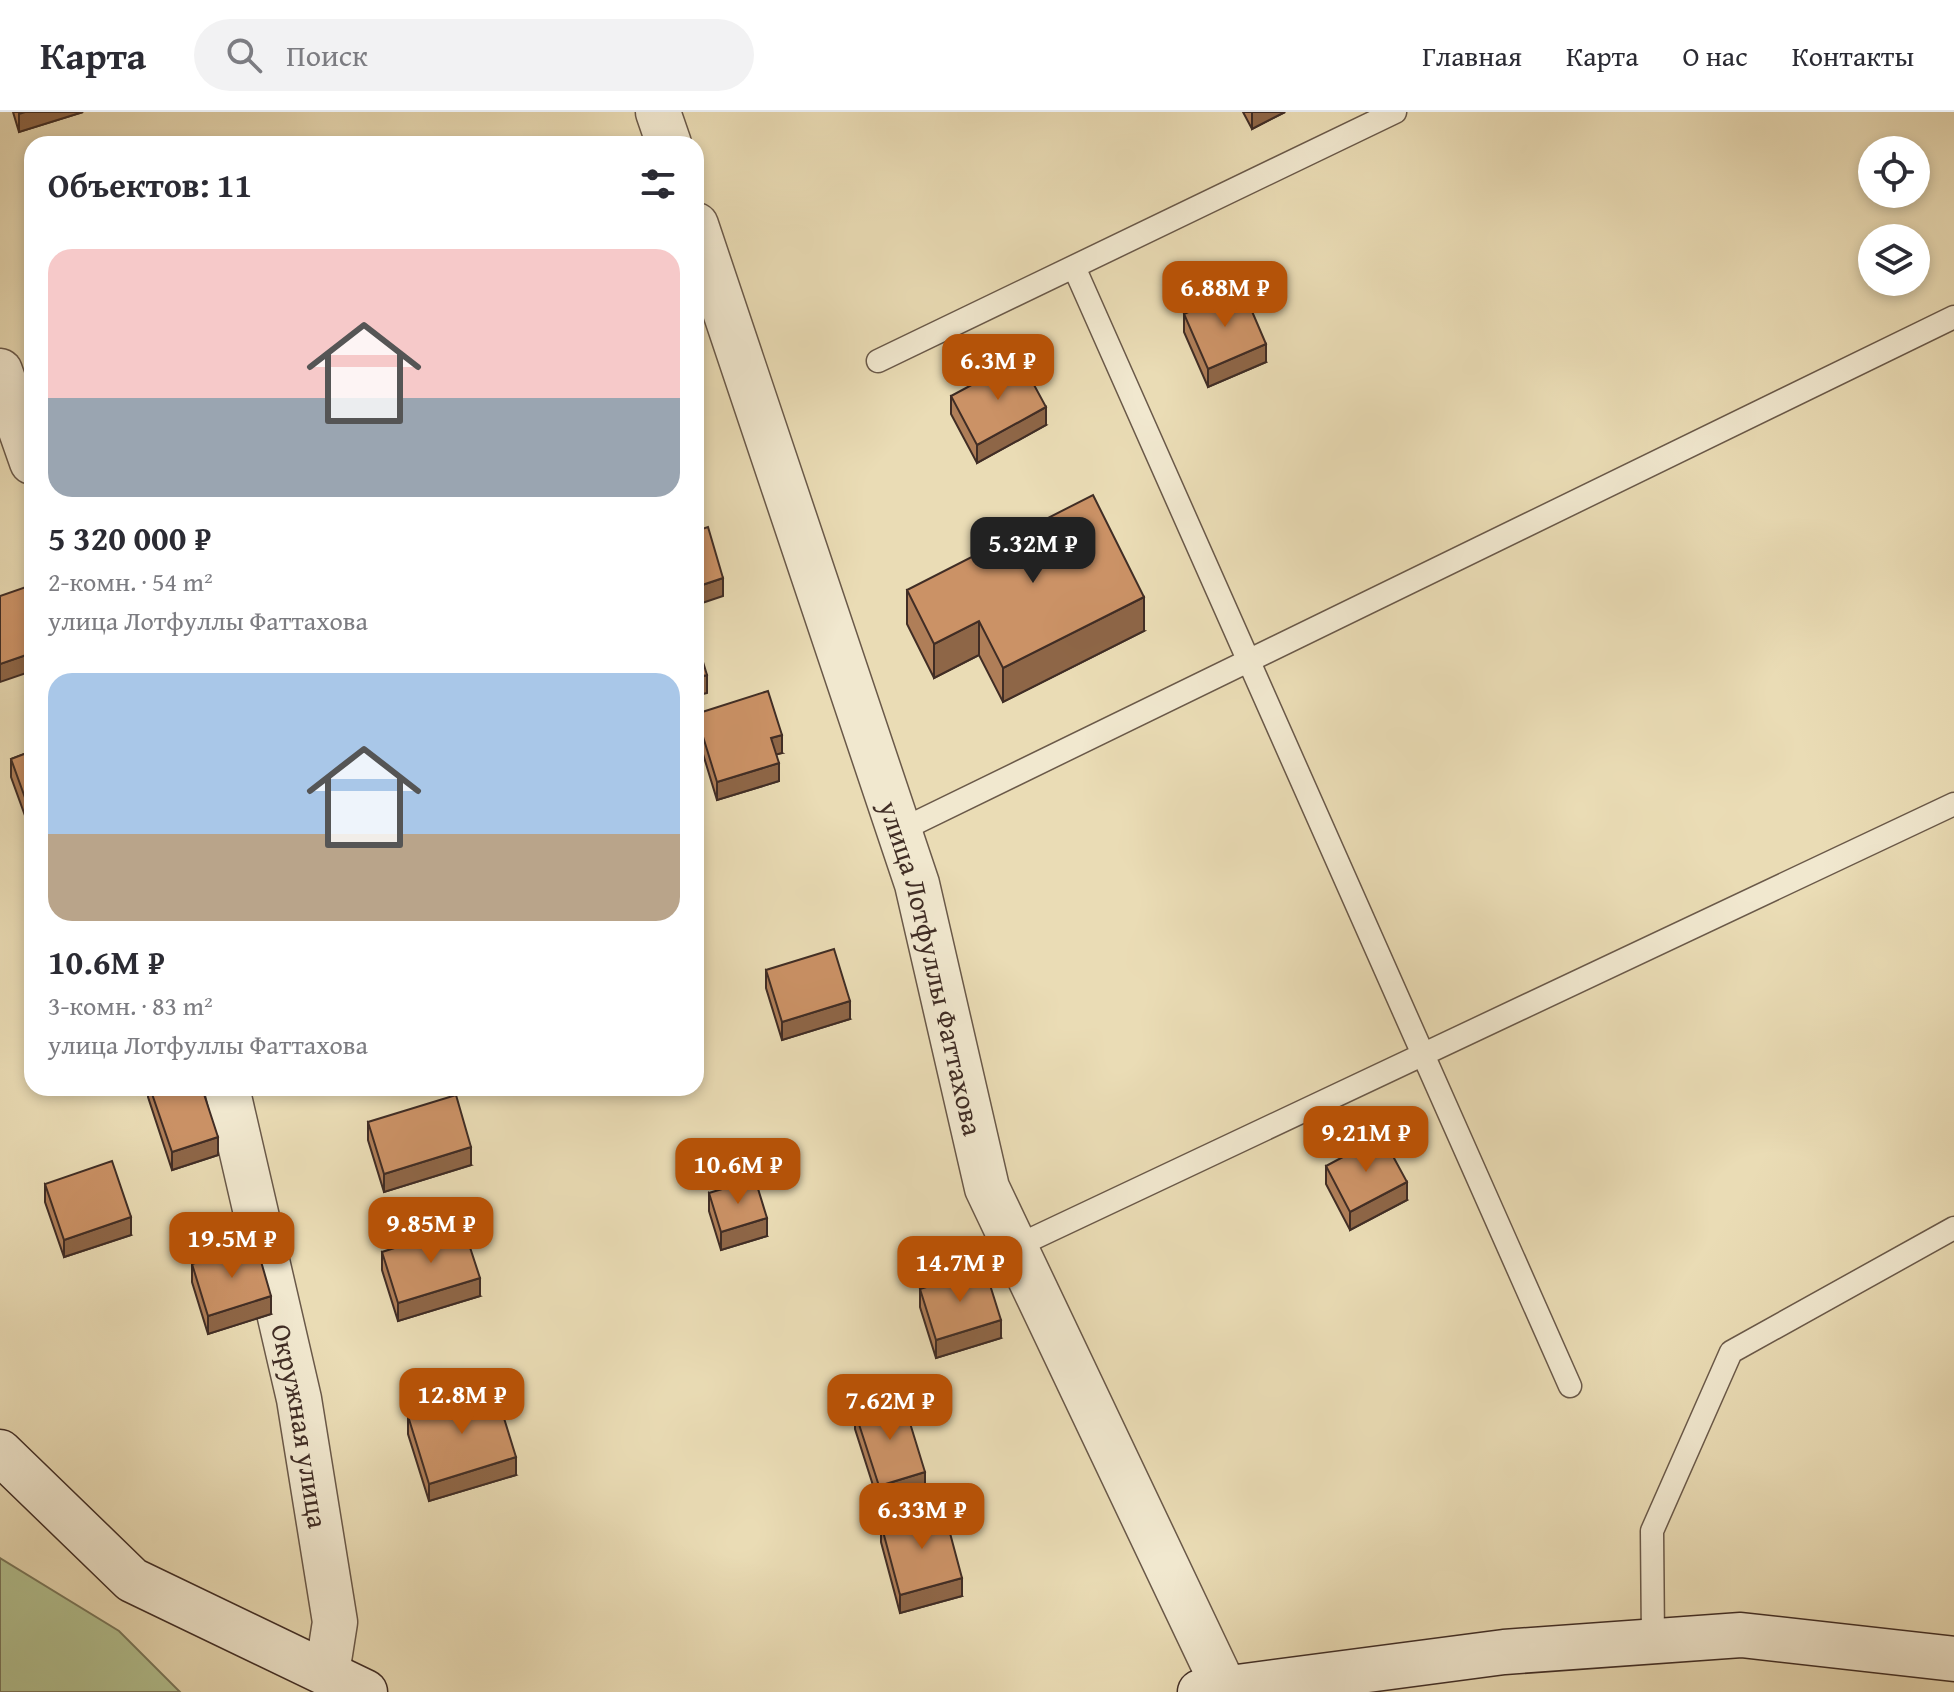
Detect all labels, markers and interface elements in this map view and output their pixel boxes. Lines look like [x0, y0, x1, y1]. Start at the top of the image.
search box [194, 19, 754, 91]
text: Карта [40, 27, 146, 83]
icon: search [222, 33, 266, 77]
text: Поиск [286, 33, 368, 77]
text: Главная [1422, 35, 1522, 76]
text: Карта [1566, 35, 1638, 76]
text: О нас [1682, 35, 1748, 76]
text: Контакты [1792, 35, 1914, 76]
map controls [1858, 136, 1930, 296]
button: locate [1858, 136, 1930, 208]
text: Объектов: 11 [48, 160, 252, 209]
icon: filters [636, 162, 680, 206]
button: layers [1858, 224, 1930, 296]
pin: 6.88M ₽ [1151, 261, 1299, 329]
text: 6.88M ₽ [1180, 267, 1270, 306]
icon: home [292, 301, 436, 445]
pin: 6.3M ₽ [933, 334, 1063, 402]
text: 6.3M ₽ [960, 340, 1036, 379]
text: 5 320 000 ₽ [48, 513, 211, 562]
pin: 5.32M ₽ [959, 517, 1107, 585]
text: 5.32M ₽ [988, 523, 1078, 562]
text: 2-комн. · 54 m² [48, 562, 213, 601]
text: улица Лотфуллы Фаттахова [48, 601, 368, 640]
icon: home [292, 725, 436, 869]
street label: улица Лотфуллы Фаттахова [869, 794, 995, 1140]
text: 10.6M ₽ [48, 937, 165, 986]
text: 3-комн. · 83 m² [48, 986, 213, 1025]
text: улица Лотфуллы Фаттахова [48, 1025, 368, 1064]
pin: 9.21M ₽ [1292, 1106, 1440, 1174]
text: 9.21M ₽ [1321, 1112, 1411, 1151]
pin: 10.6M ₽ [664, 1138, 812, 1206]
text: 10.6M ₽ [693, 1144, 783, 1183]
pin: 9.85M ₽ [357, 1197, 505, 1265]
text: 9.85M ₽ [386, 1203, 476, 1242]
pin: 19.5M ₽ [158, 1212, 306, 1280]
text: 19.5M ₽ [187, 1218, 277, 1257]
pin: 14.7M ₽ [886, 1236, 1034, 1304]
text: 14.7M ₽ [915, 1242, 1005, 1281]
street label: Окружная улица [262, 1320, 340, 1532]
pin: 12.8M ₽ [388, 1368, 536, 1436]
text: 12.8M ₽ [417, 1374, 507, 1413]
pin: 7.62M ₽ [816, 1374, 964, 1442]
text: 7.62M ₽ [845, 1380, 935, 1419]
pin: 6.33M ₽ [848, 1483, 996, 1551]
text: 6.33M ₽ [877, 1489, 967, 1528]

